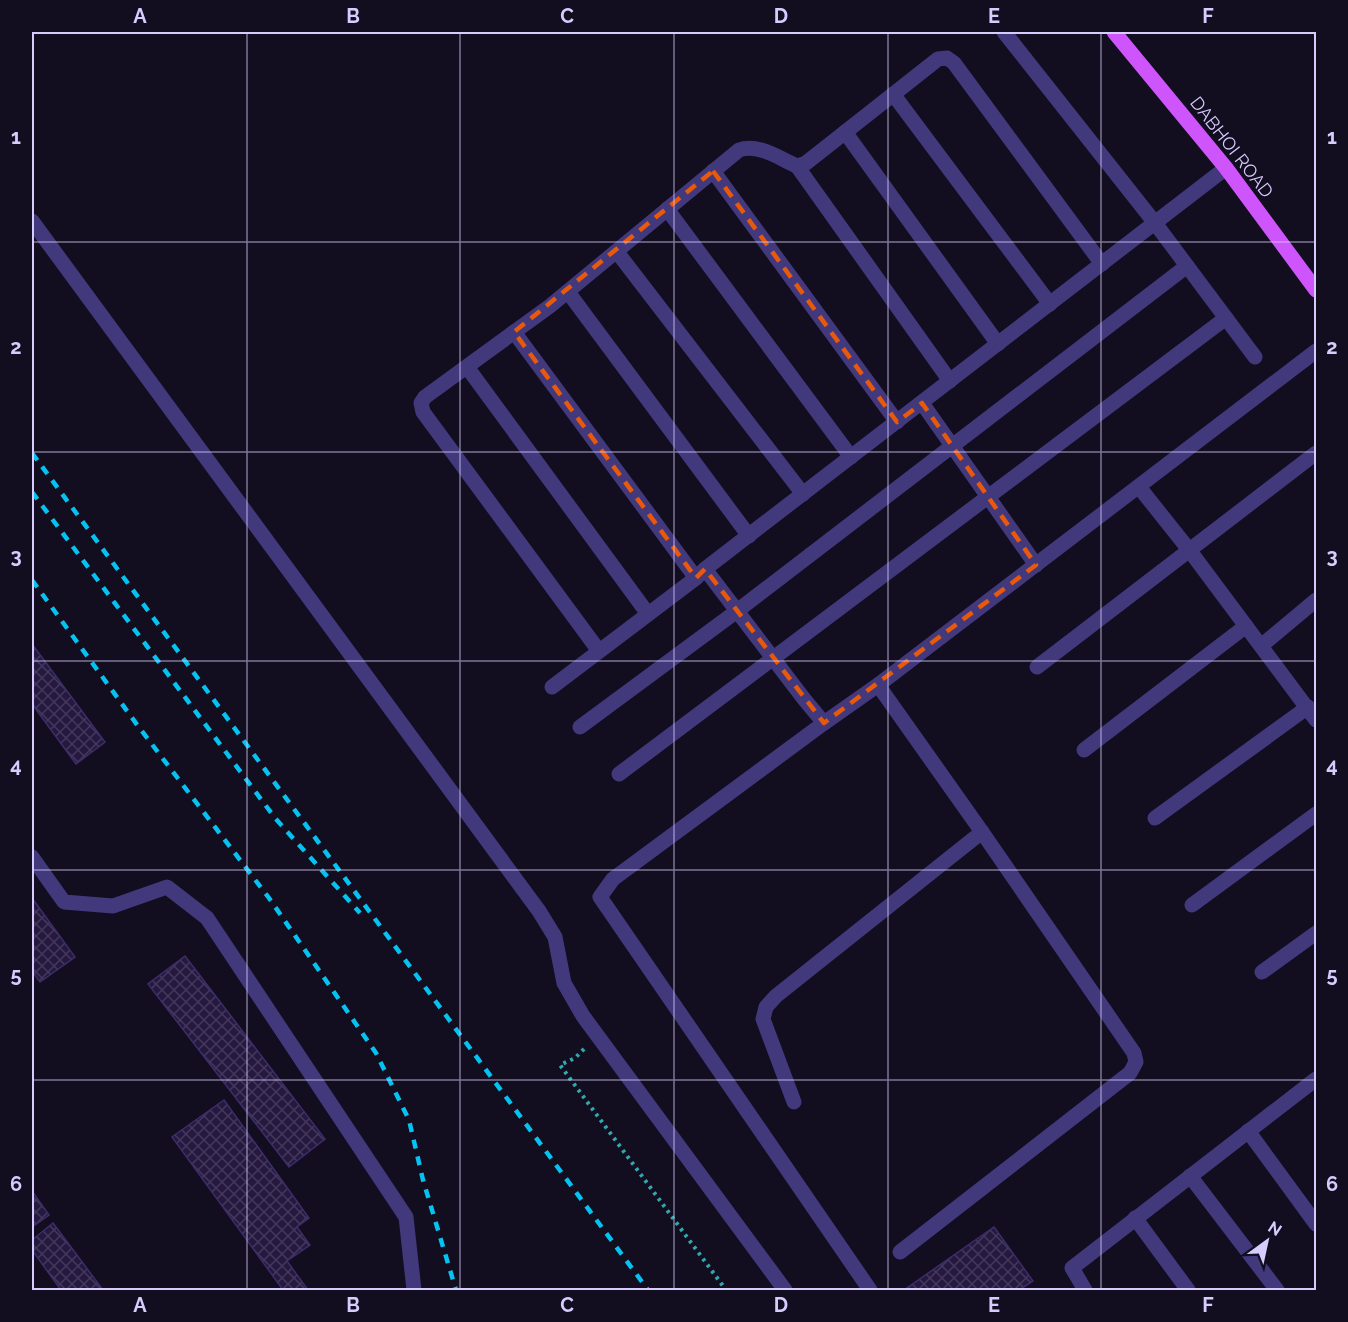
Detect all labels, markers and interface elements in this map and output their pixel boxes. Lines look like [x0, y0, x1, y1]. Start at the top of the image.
text: A [133, 4, 147, 28]
text: B [346, 4, 360, 28]
text: C [560, 4, 574, 28]
text: D [774, 4, 788, 28]
text: E [988, 4, 1000, 28]
text: F [1202, 4, 1214, 28]
street label: DABHOI ROAD [1186, 92, 1278, 202]
text: 1 [11, 125, 21, 149]
text: 1 [1327, 125, 1337, 149]
text: 2 [10, 335, 22, 359]
text: 2 [1326, 335, 1338, 359]
text: 3 [10, 544, 22, 568]
text: 3 [1326, 544, 1338, 568]
text: 4 [10, 753, 22, 777]
text: 4 [1326, 753, 1338, 777]
text: 5 [10, 963, 22, 987]
text: 5 [1326, 963, 1338, 987]
text: 6 [10, 1172, 22, 1196]
text: 6 [1326, 1172, 1338, 1196]
north arrow [1237, 1211, 1297, 1271]
text: N [1265, 1218, 1285, 1240]
text: A [133, 1293, 147, 1317]
text: B [346, 1293, 360, 1317]
text: C [560, 1293, 574, 1317]
text: D [774, 1293, 788, 1317]
text: E [988, 1293, 1000, 1317]
text: F [1202, 1293, 1214, 1317]

